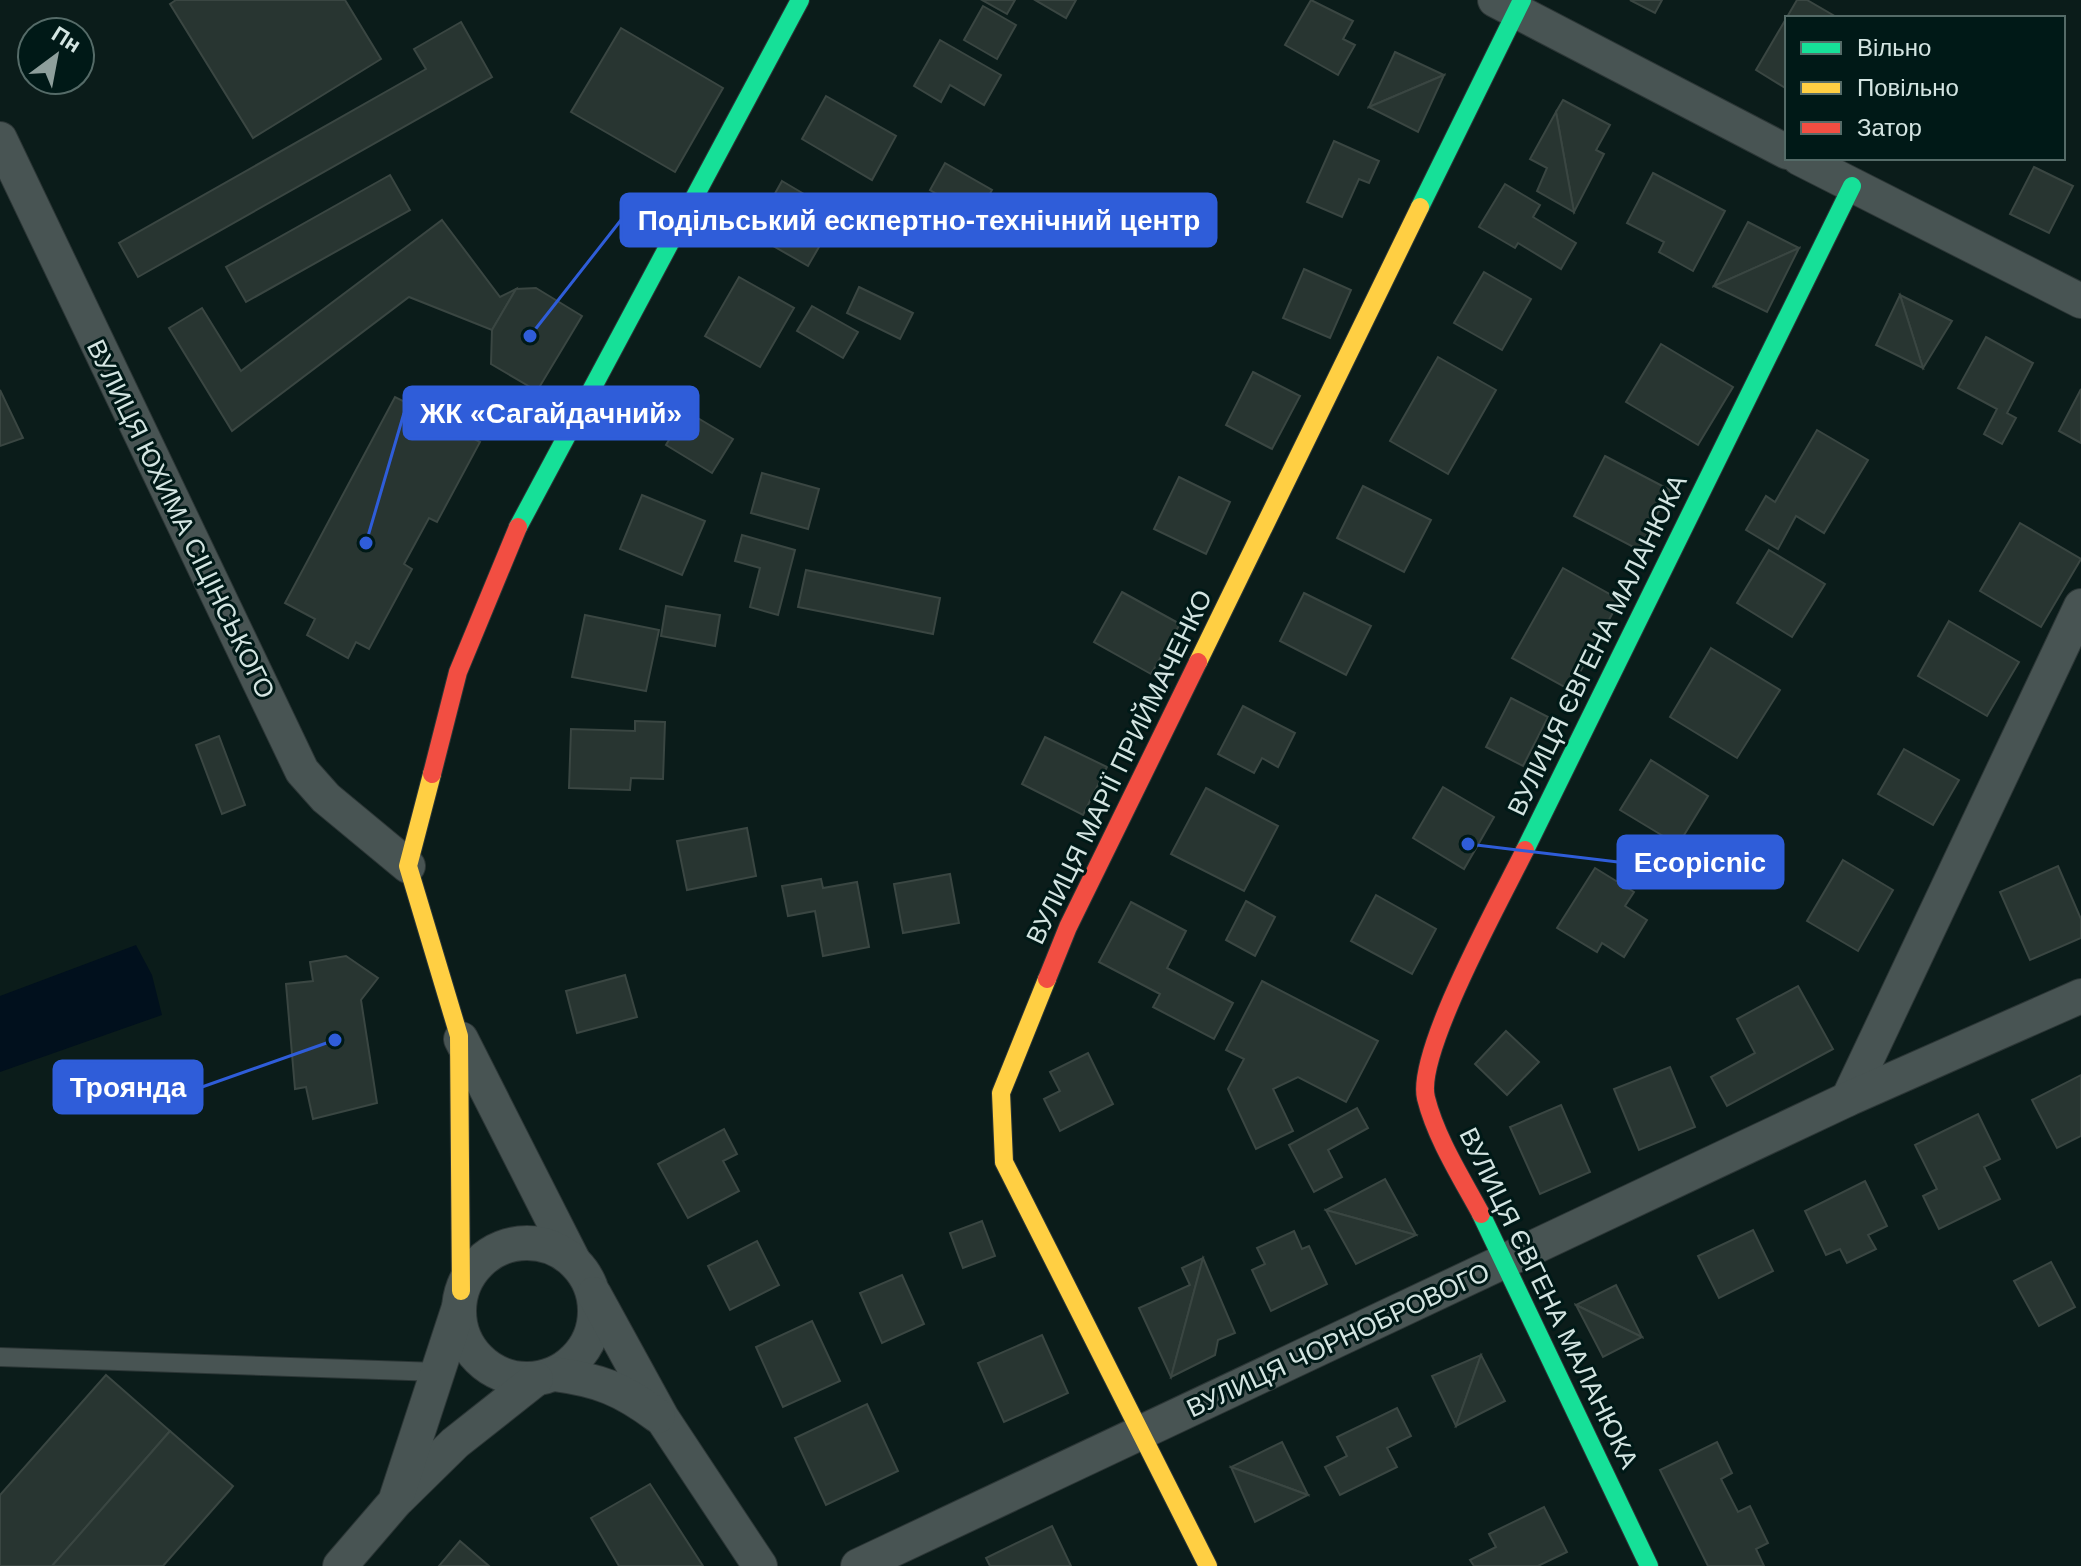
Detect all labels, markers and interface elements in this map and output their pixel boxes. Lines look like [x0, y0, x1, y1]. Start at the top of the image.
north arrow [16, 16, 96, 96]
legend [1785, 16, 2065, 160]
text: Пн [47, 21, 85, 58]
text: Вільно [1857, 34, 1931, 61]
text: Повільно [1857, 74, 1959, 101]
text: Затор [1857, 114, 1922, 141]
callout: Подільський ескпертно-технічний центр [621, 194, 1216, 246]
text: Подільський ескпертно-технічний центр [638, 205, 1200, 236]
street label: ВУЛИЦЯ ЮХИМА СІЦІНСЬКОГО [81, 335, 281, 703]
callout: ЖК «Сагайдачний» [404, 387, 698, 439]
text: ЖК «Сагайдачний» [419, 398, 682, 429]
street label: ВУЛИЦЯ ЄВГЕНА МАЛАНЮКА [1501, 469, 1693, 820]
street label: ВУЛИЦЯ МАРІЇ ПРИЙМАЧЕНКО [1020, 585, 1218, 949]
callout: Ecopicnic [1618, 836, 1783, 888]
text: Ecopicnic [1634, 847, 1766, 878]
callout: Троянда [54, 1061, 202, 1113]
text: Троянда [70, 1072, 187, 1103]
street label: ВУЛИЦЯ ЄВГЕНА МАЛАНЮКА [1453, 1123, 1645, 1474]
street label: ВУЛИЦЯ ЧОРНОБРОВОГО [1182, 1257, 1494, 1423]

